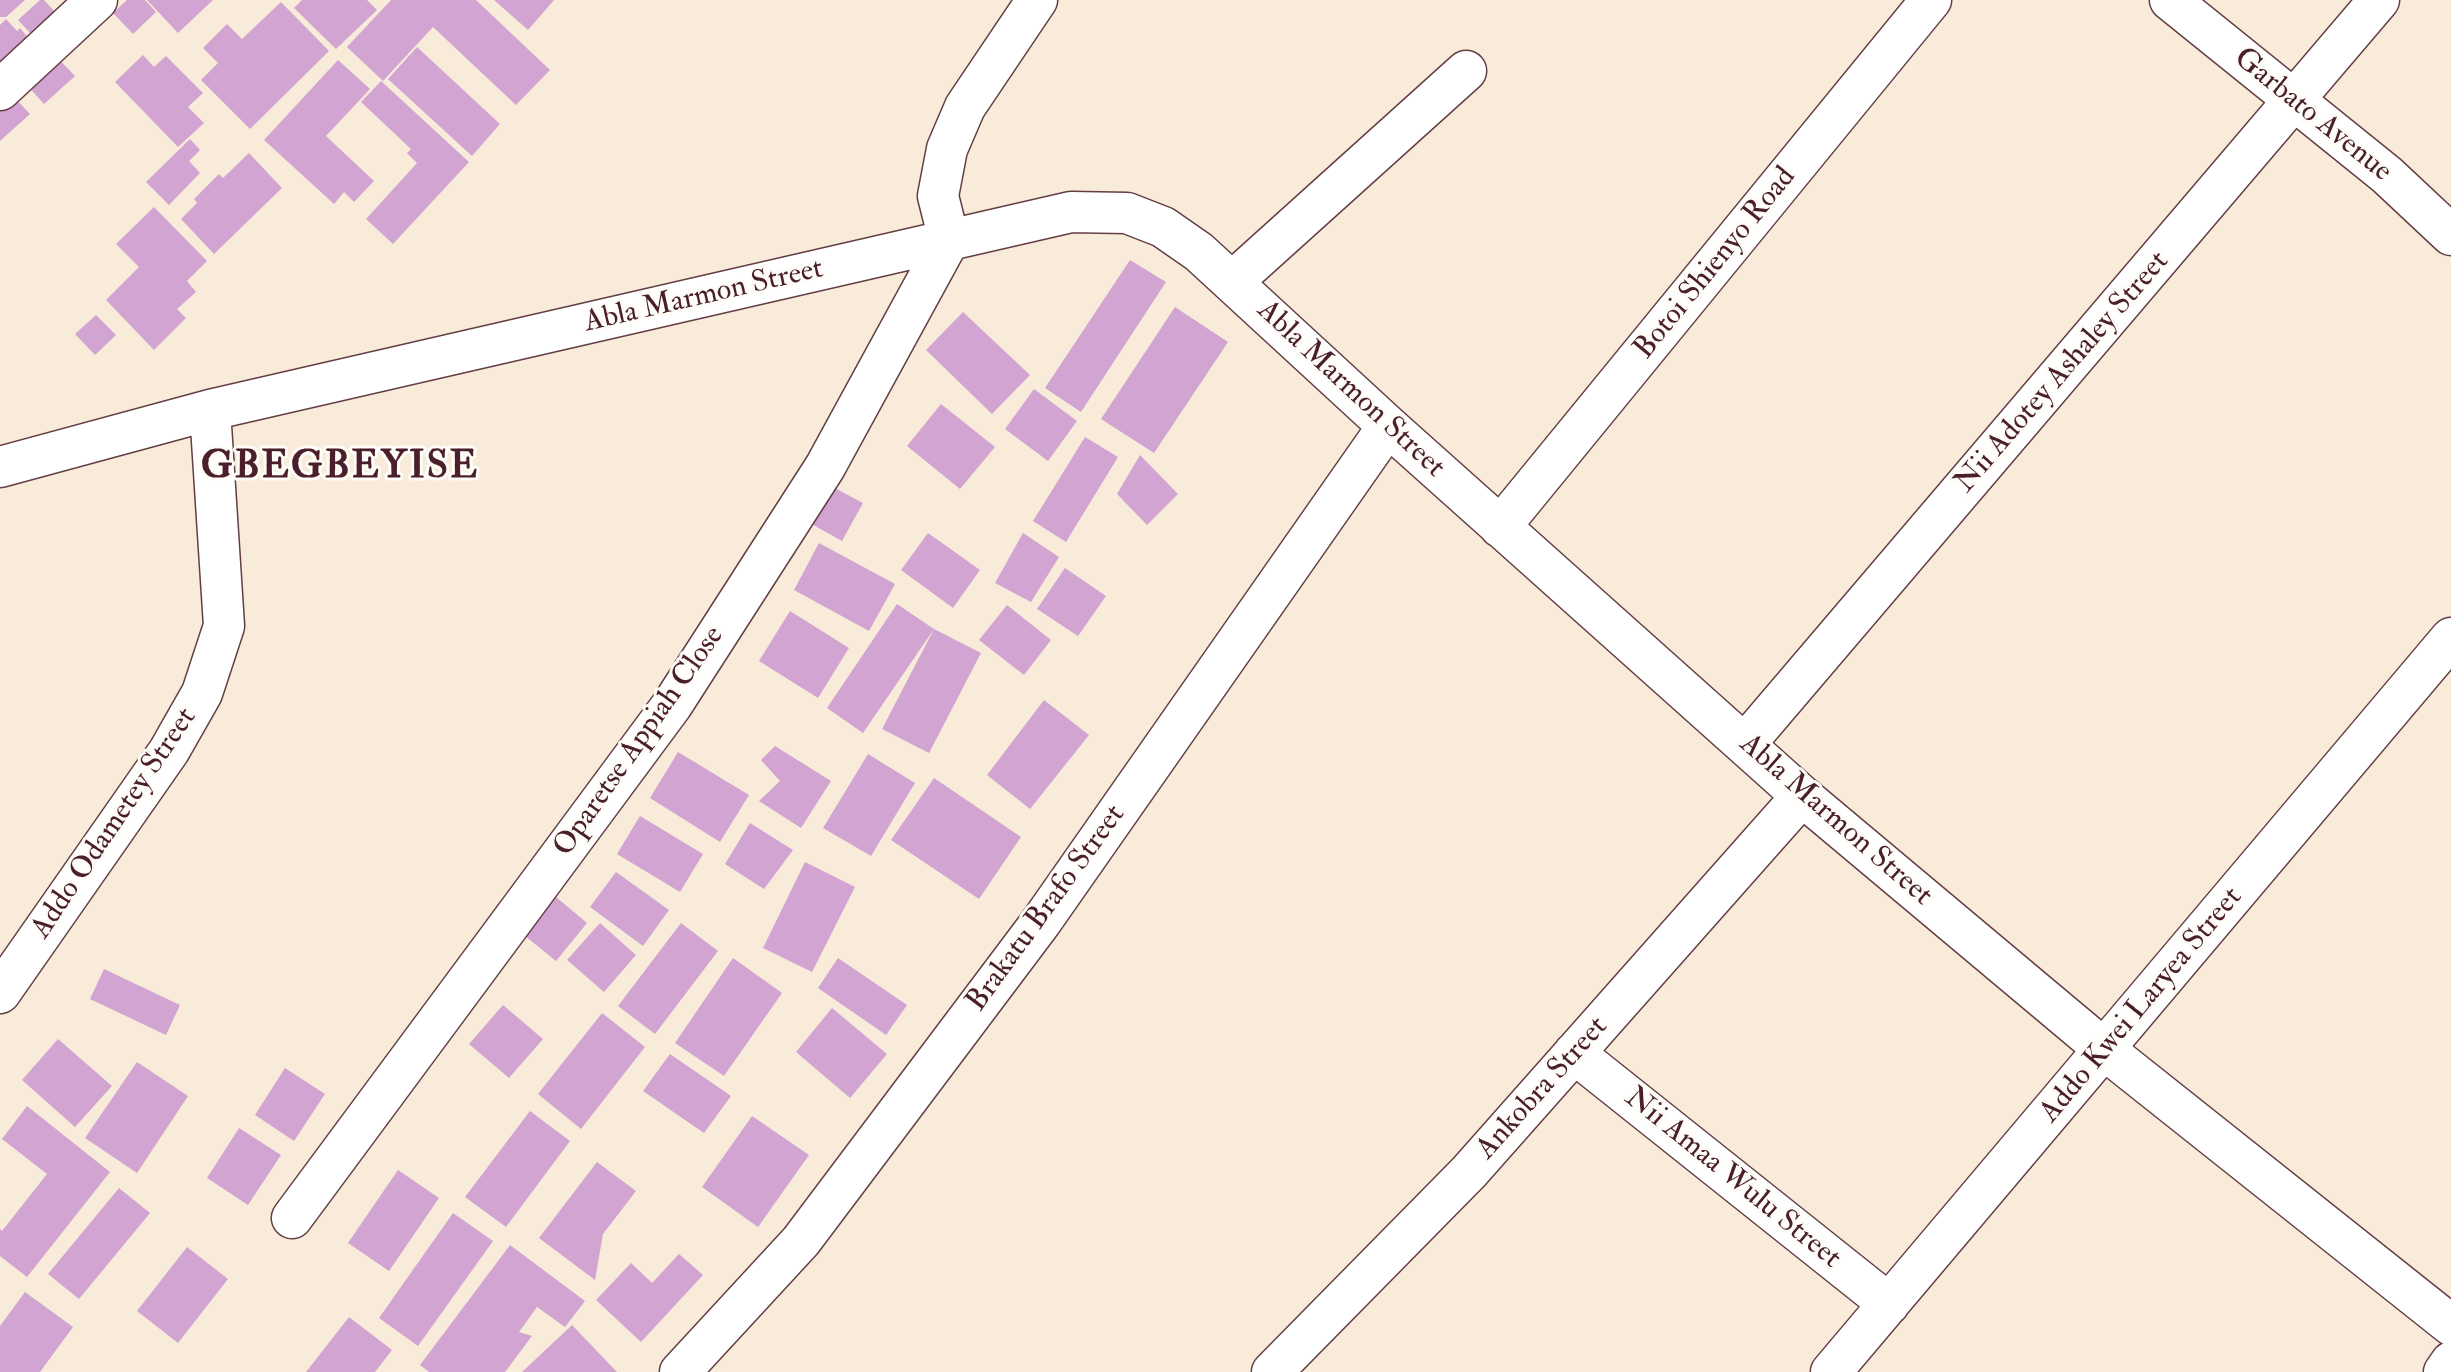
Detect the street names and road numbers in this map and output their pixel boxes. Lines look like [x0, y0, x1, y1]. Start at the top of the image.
street label: Garbato Avenue [2226, 41, 2398, 191]
street label: Botoi Shienyo Road [1628, 161, 1804, 367]
street label: Nii Adotey Ashaley Street [1948, 245, 2178, 501]
street label: Abla Marmon Street [581, 252, 827, 342]
street label: Abla Marmon Street [1249, 294, 1451, 486]
street label: Oparetse Appiah Close [547, 620, 733, 864]
street label: Addo Odametey Street [24, 702, 206, 946]
street label: Abla Marmon Street [1731, 727, 1939, 915]
street label: Brakatu Brafo Street [960, 799, 1134, 1019]
street label: Addo Kwei Laryea Street [2033, 881, 2251, 1131]
street label: Ankobra Street [1470, 1010, 1616, 1168]
street label: Nii Amaa Wulu Street [1617, 1081, 1847, 1277]

